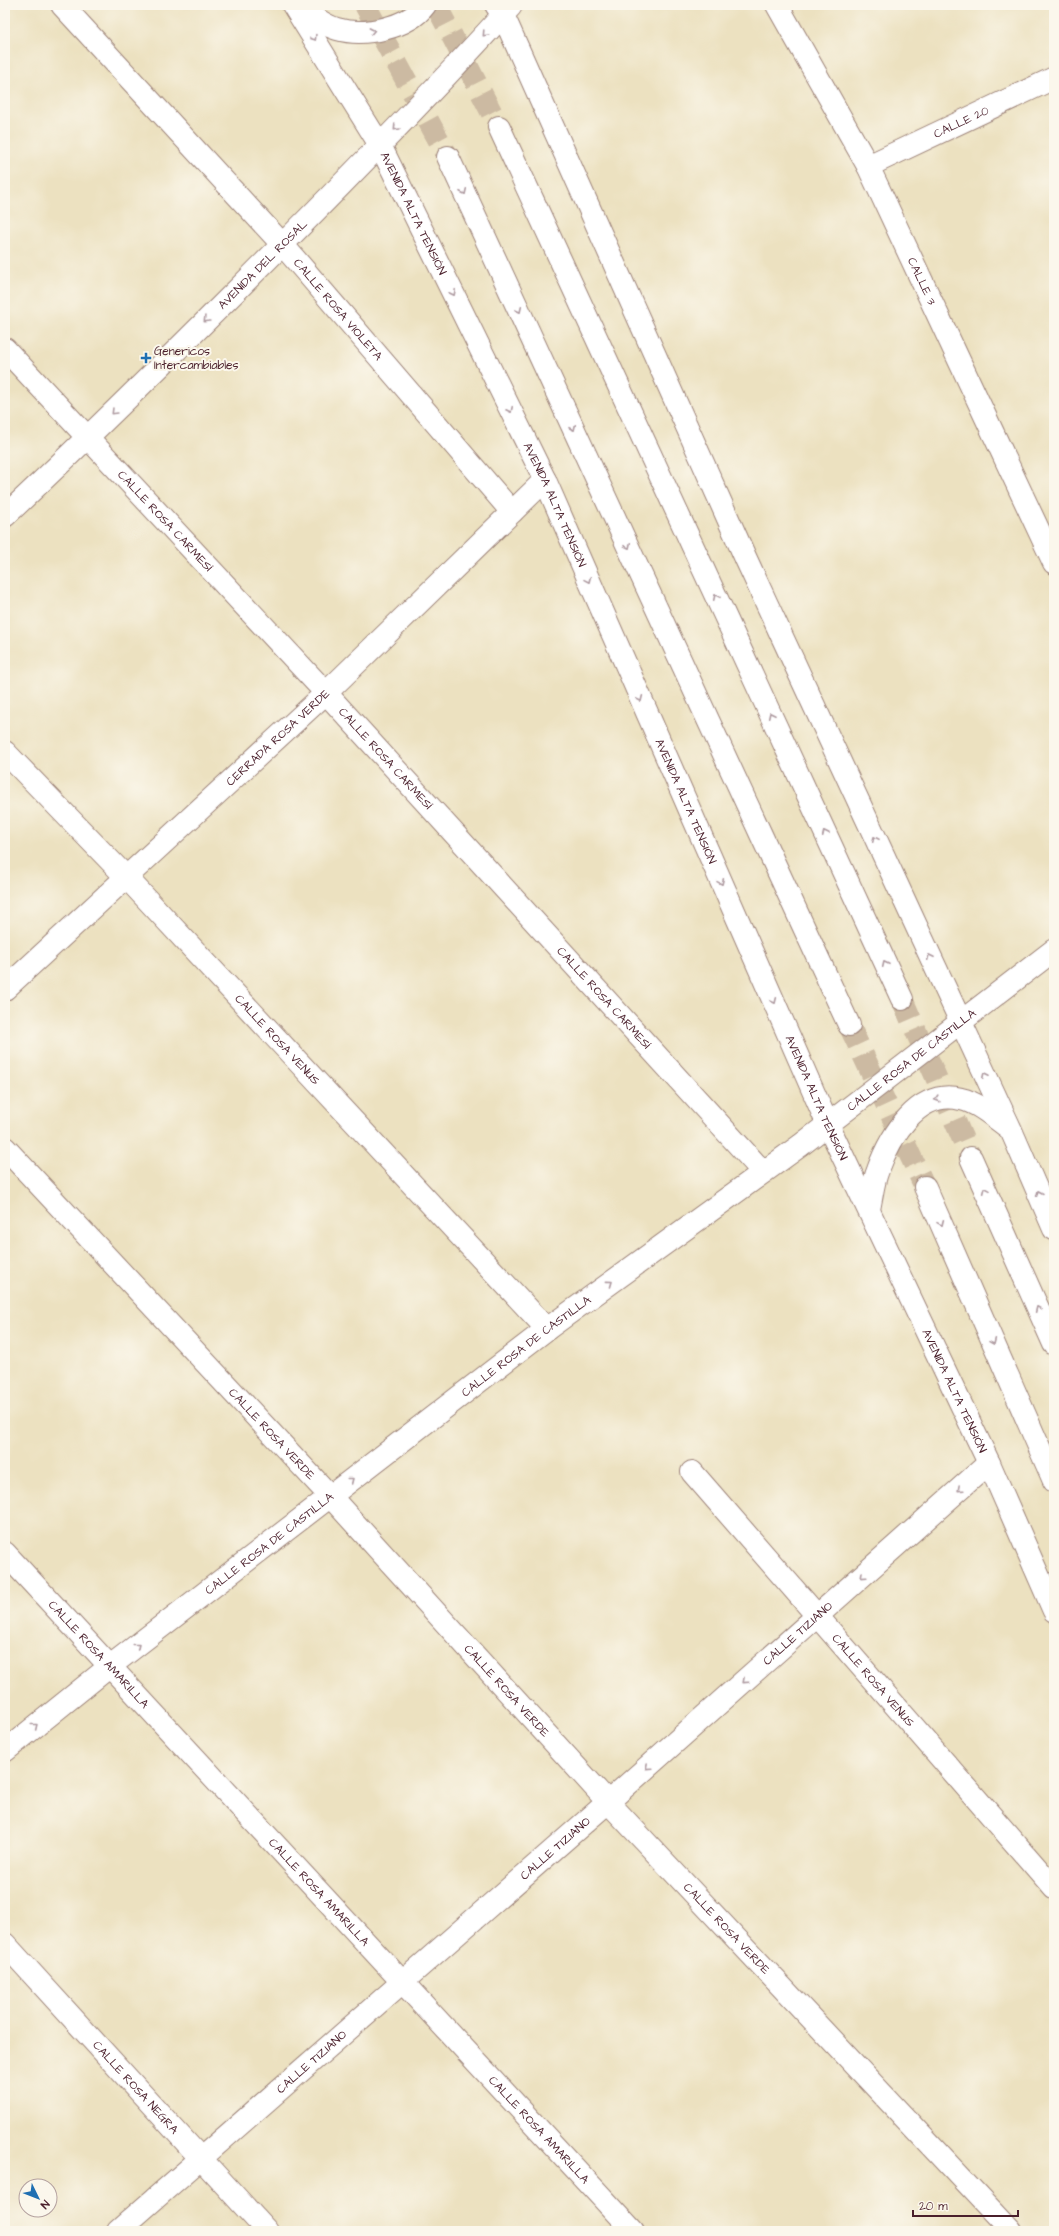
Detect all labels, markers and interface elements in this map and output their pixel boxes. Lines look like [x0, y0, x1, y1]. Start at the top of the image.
one-way arrow [369, 27, 375, 36]
one-way arrow [483, 29, 490, 36]
one-way arrow [309, 34, 316, 41]
street label: CALLE 20 [931, 102, 992, 143]
one-way arrow [393, 123, 401, 131]
street label: AVENIDA ALTA TENSIÓN [376, 149, 451, 278]
one-way arrow [459, 188, 467, 196]
street label: AVENIDA DEL ROSAL [214, 216, 312, 313]
street label: CALLE ROSA VIOLETA [289, 255, 387, 365]
street label: CALLE 3 [903, 255, 940, 308]
one-way arrow [448, 289, 456, 296]
one-way arrow [514, 306, 522, 314]
one-way arrow [203, 315, 211, 323]
place label: Genericos Intercambiables [154, 343, 239, 374]
marker: Genericos Intercambiables [141, 353, 151, 363]
one-way arrow [505, 405, 513, 413]
one-way arrow [111, 407, 119, 415]
one-way arrow [568, 424, 576, 432]
street label: AVENIDA ALTA TENSIÓN [519, 440, 590, 570]
street label: CALLE ROSA CARMESÍ [113, 467, 217, 576]
one-way arrow [623, 542, 631, 550]
one-way arrow [584, 576, 592, 583]
one-way arrow [713, 594, 721, 601]
street label: CERRADA ROSA VERDE [222, 686, 334, 790]
one-way arrow [636, 695, 644, 702]
street label: CALLE ROSA CARMESÍ [334, 704, 436, 814]
one-way arrow [767, 712, 775, 719]
street label: AVENIDA ALTA TENSIÓN [651, 736, 721, 867]
one-way arrow [822, 830, 830, 837]
one-way arrow [872, 836, 880, 843]
one-way arrow [716, 878, 724, 885]
street label: CALLE ROSA CARMESÍ [553, 943, 655, 1053]
one-way arrow [927, 954, 935, 961]
one-way arrow [882, 960, 890, 968]
street label: CALLE ROSA VENUS [230, 991, 324, 1089]
one-way arrow [769, 996, 777, 1004]
street label: CALLE ROSA DE CASTILLA [844, 1005, 980, 1115]
street label: AVENIDA ALTA TENSIÓN [781, 1033, 852, 1164]
one-way arrow [982, 1072, 990, 1079]
one-way arrow [934, 1094, 941, 1103]
one-way arrow [982, 1187, 990, 1194]
one-way arrow [1035, 1190, 1043, 1197]
one-way arrow [936, 1218, 944, 1226]
one-way arrow [606, 1281, 613, 1288]
street label: CALLE ROSA DE CASTILLA [458, 1292, 595, 1401]
one-way arrow [1035, 1305, 1043, 1313]
street label: AVENIDA ALTA TENSIÓN [917, 1326, 991, 1456]
one-way arrow [988, 1337, 996, 1345]
street label: CALLE ROSA VERDE [224, 1385, 319, 1484]
one-way arrow [346, 1478, 353, 1485]
one-way arrow [957, 1484, 965, 1492]
street label: CALLE ROSA DE CASTILLA [201, 1488, 338, 1599]
one-way arrow [860, 1571, 868, 1578]
street label: CALLE ROSA AMARILLA [44, 1597, 153, 1713]
street label: CALLE TIZIANO [759, 1598, 837, 1669]
street label: CALLE ROSA VENUS [828, 1630, 918, 1731]
street label: CALLE ROSA VERDE [460, 1641, 553, 1741]
one-way arrow [133, 1643, 140, 1650]
one-way arrow [742, 1676, 750, 1683]
one-way arrow [31, 1724, 38, 1731]
one-way arrow [645, 1762, 653, 1769]
street label: CALLE TIZIANO [517, 1813, 594, 1884]
street label: CALLE ROSA AMARILLA [264, 1835, 373, 1950]
street label: CALLE ROSA VERDE [679, 1879, 774, 1978]
street label: CALLE TIZIANO [273, 2027, 351, 2098]
street label: CALLE ROSA NEGRA [88, 2037, 183, 2138]
street label: CALLE ROSA AMARILLA [484, 2072, 593, 2188]
north arrow [18, 2178, 58, 2218]
scale bar [913, 2192, 1018, 2218]
text: N [37, 2197, 53, 2212]
text: 20 m [919, 2198, 948, 2215]

